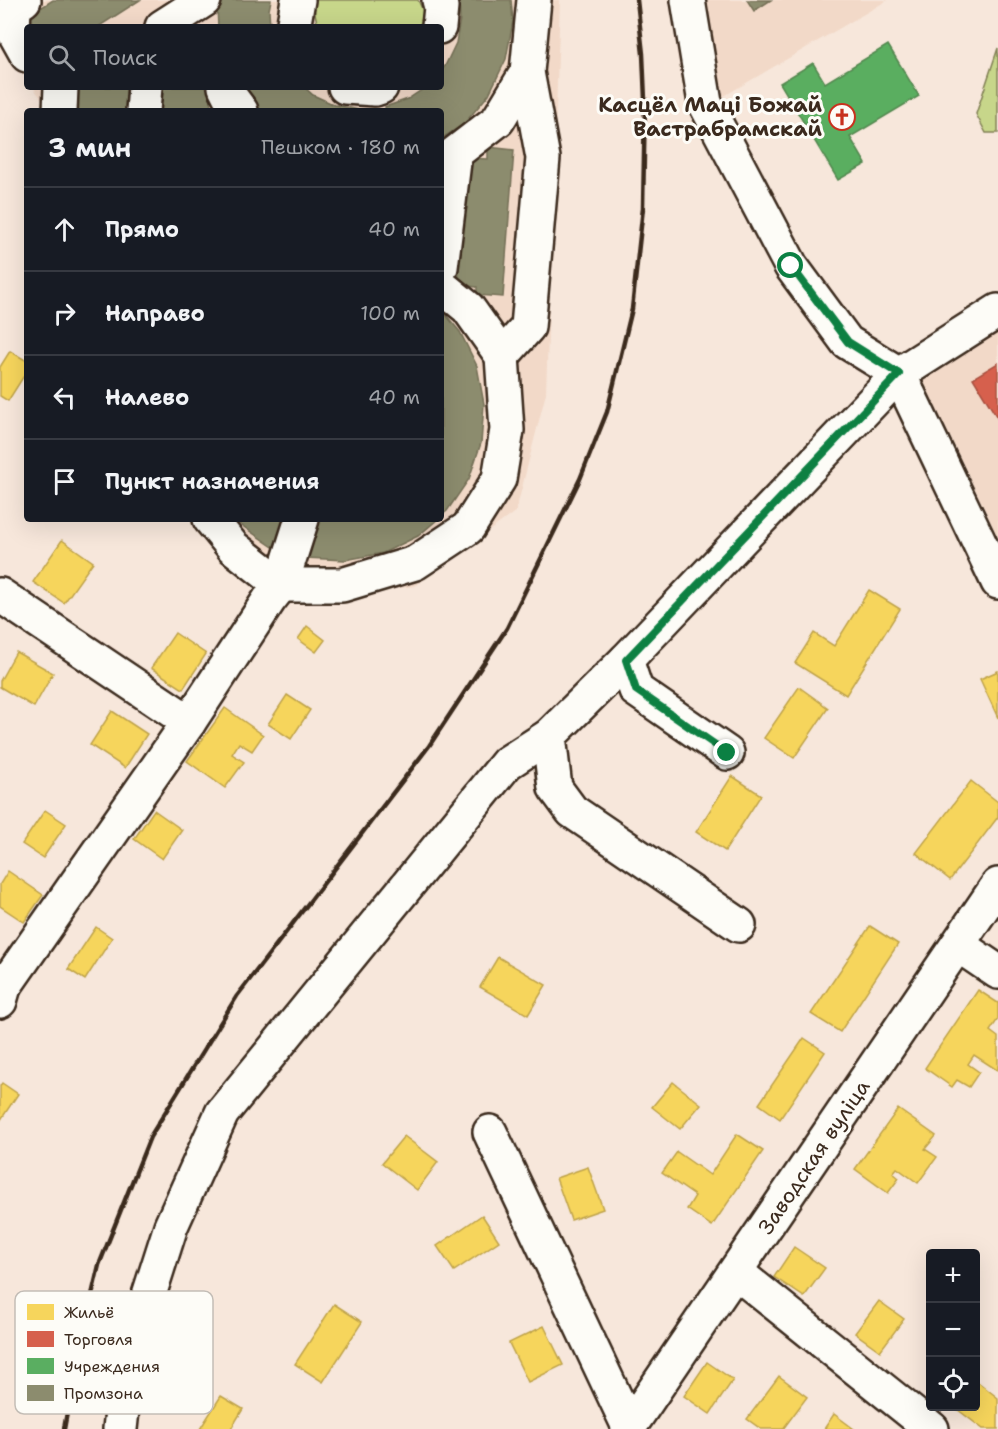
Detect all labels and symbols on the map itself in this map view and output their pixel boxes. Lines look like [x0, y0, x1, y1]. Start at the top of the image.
place label: Касцёл Маці Божай Вастрабрамскай [598, 91, 822, 143]
church icon: Касцёл Маці Божай Вастрабрамскай [827, 102, 857, 132]
route start [777, 252, 803, 278]
route end [713, 739, 739, 765]
street label: Заводская вуліца [752, 1074, 876, 1240]
legend [15, 1291, 213, 1414]
text: Жильё [64, 1302, 114, 1323]
text: Торговля [64, 1329, 133, 1350]
text: Учреждения [64, 1356, 160, 1377]
text: Промзона [64, 1383, 143, 1404]

